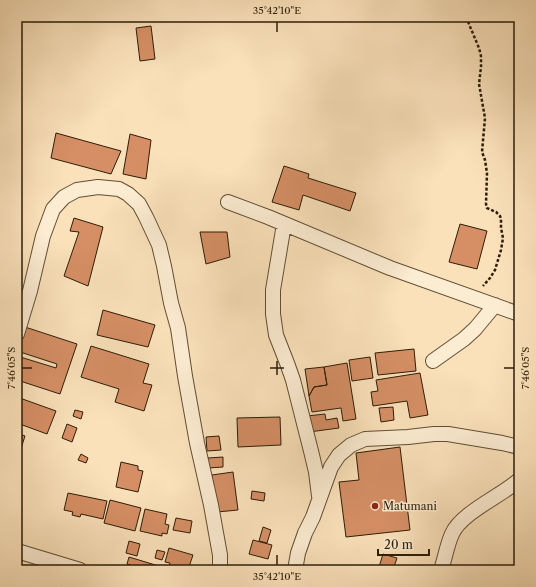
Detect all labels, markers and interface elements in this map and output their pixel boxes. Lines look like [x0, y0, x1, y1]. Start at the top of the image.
text: 35°42'10"E [253, 4, 301, 17]
text: 7°46'05"S [5, 347, 18, 389]
text: 7°46'05"S [519, 347, 532, 389]
place label: Matumani [383, 499, 437, 513]
marker: Matumani [370, 501, 380, 511]
scale bar [378, 531, 429, 557]
text: 20 m [384, 537, 413, 552]
text: 35°42'10"E [253, 570, 301, 583]

